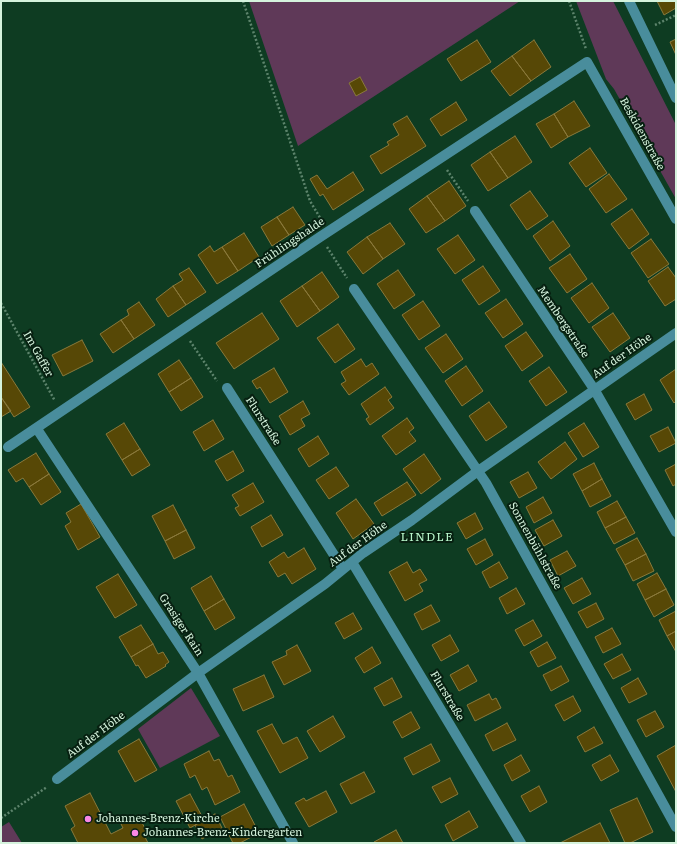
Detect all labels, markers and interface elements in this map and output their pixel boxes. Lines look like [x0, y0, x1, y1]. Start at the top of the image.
street label: Beskidenstraße [617, 95, 667, 173]
street label: Frühlingshalde [253, 215, 327, 271]
street label: Membergstraße [534, 284, 592, 360]
street label: Im Gaffer [20, 329, 56, 379]
street label: Auf der Höhe [590, 331, 654, 381]
street label: Flurstraße [242, 394, 284, 448]
street label: Sonnenbühlstraße [506, 500, 564, 592]
street label: Auf der Höhe [326, 518, 390, 570]
district label: LINDLE [400, 530, 454, 544]
street label: Grasiger Rain [156, 591, 206, 659]
street label: Flurstraße [427, 669, 467, 723]
street label: Auf der Höhe [64, 709, 128, 761]
place label: Johannes-Brenz-Kirche [96, 812, 220, 826]
marker: Johannes-Brenz-Kirche [83, 814, 93, 824]
place label: Johannes-Brenz-Kindergarten [143, 826, 302, 840]
marker: Johannes-Brenz-Kindergarten [130, 828, 140, 838]

